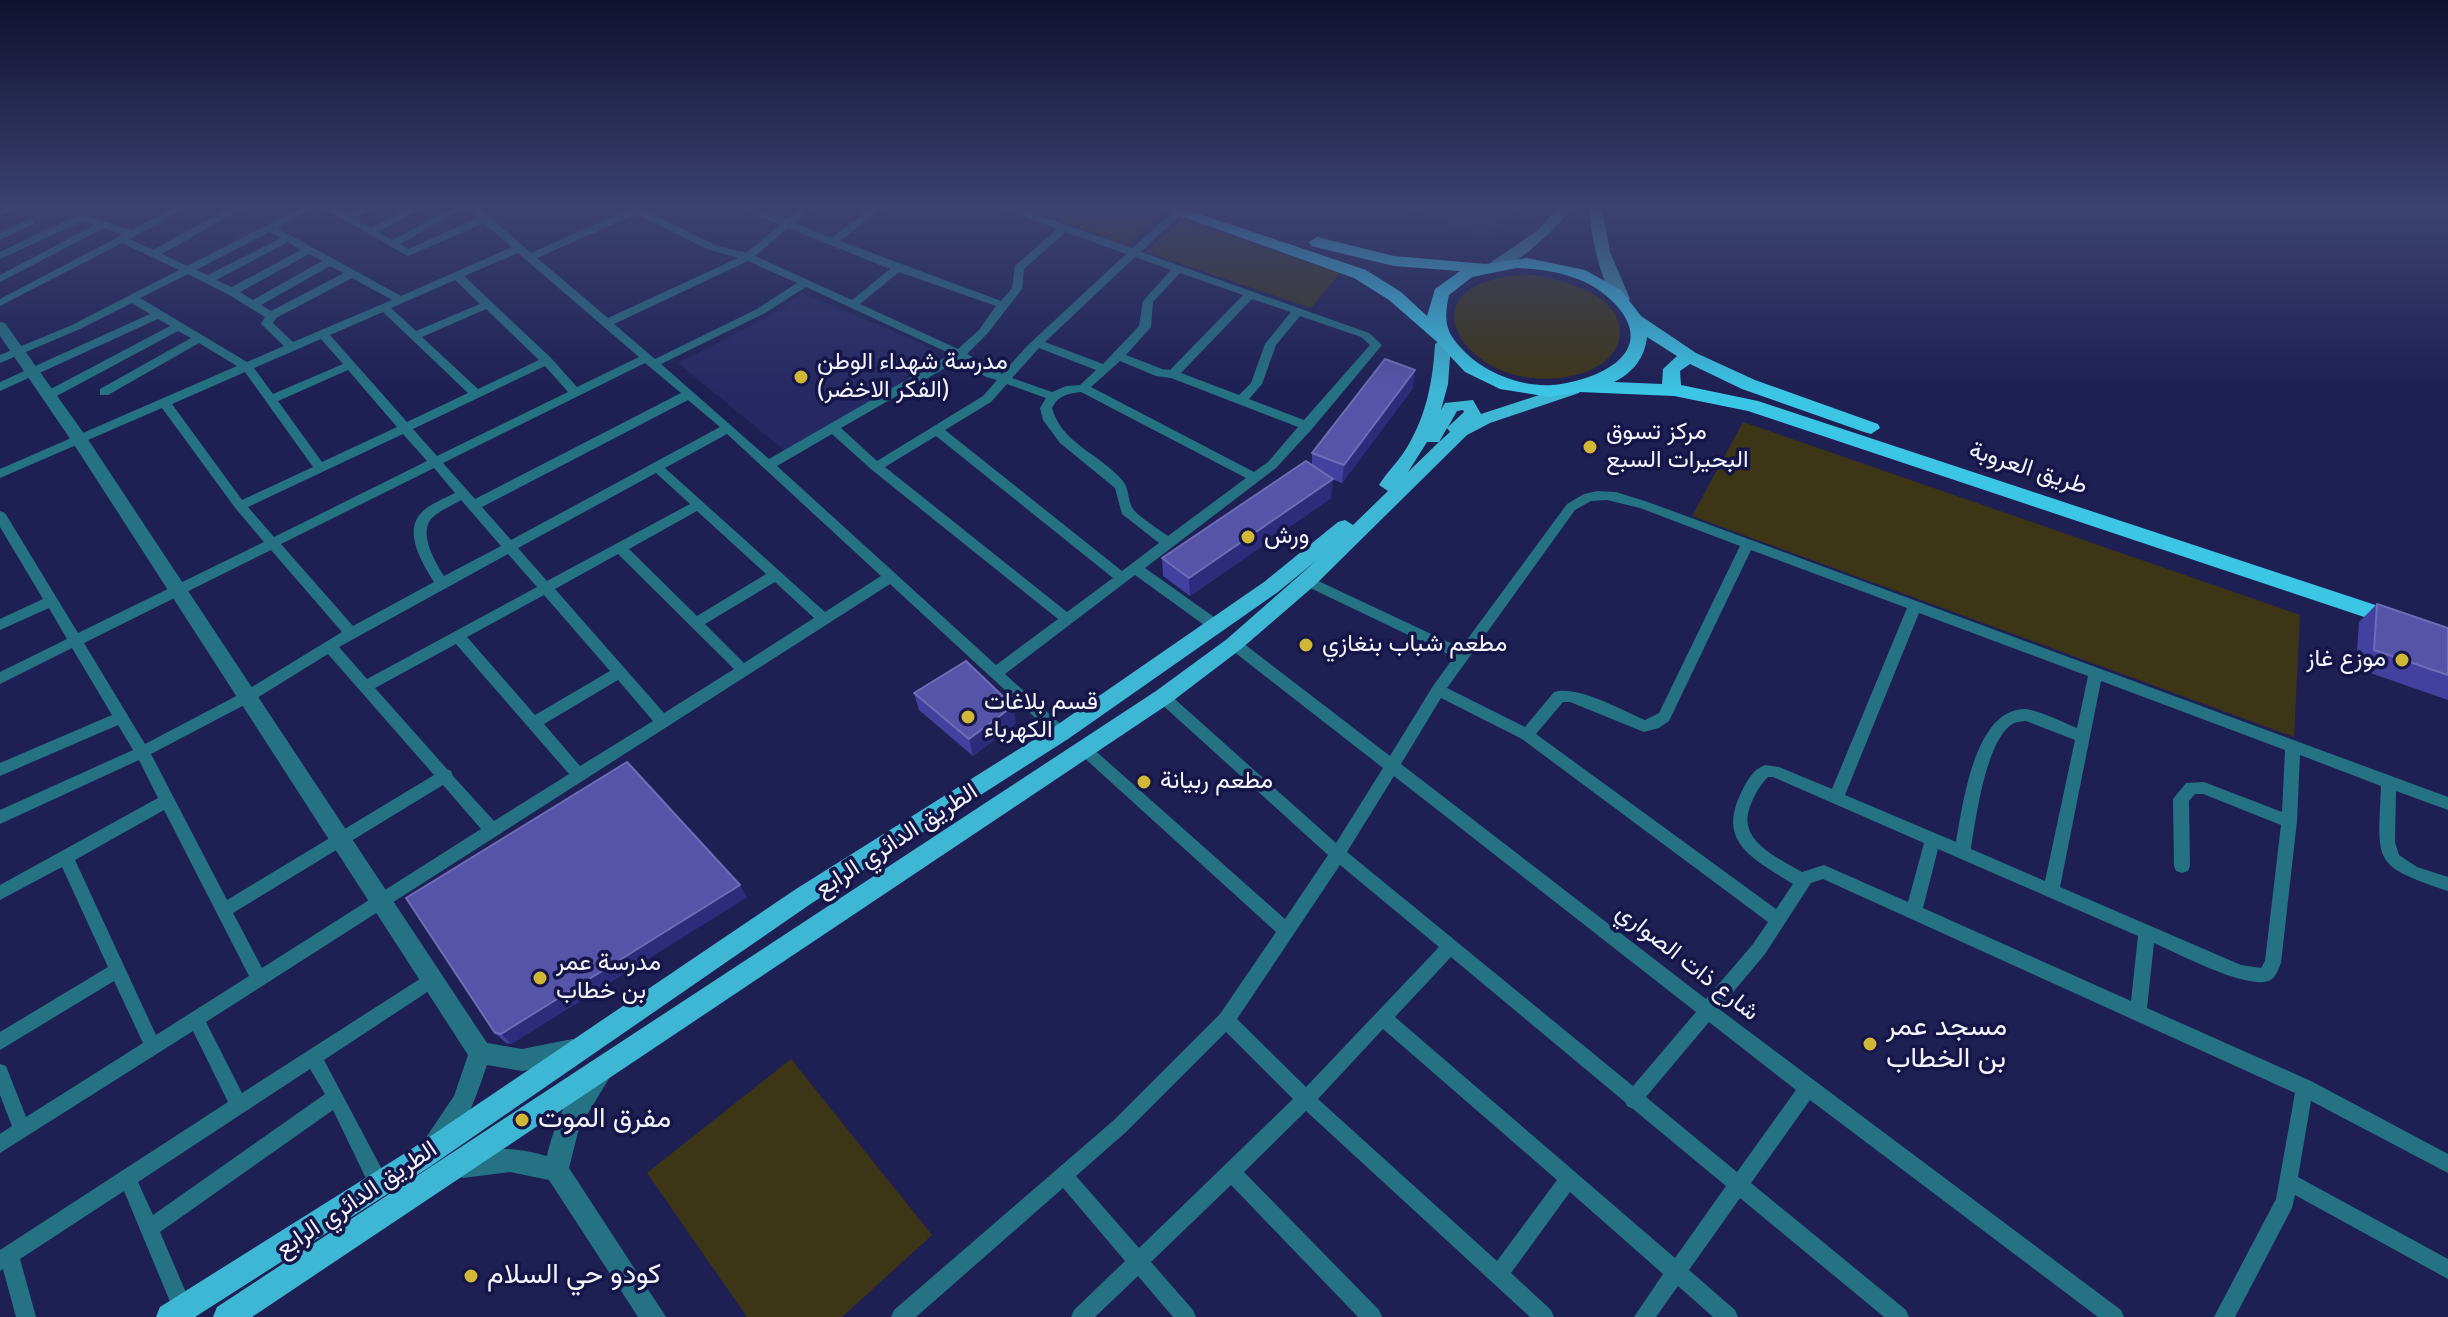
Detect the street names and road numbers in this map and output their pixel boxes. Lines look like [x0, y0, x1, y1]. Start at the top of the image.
street label: طريق العروبة [1965, 436, 2091, 502]
street label: الطريق الدائري الرابع [810, 778, 984, 904]
street label: شارع ذات الصواري [1610, 898, 1764, 1028]
street label: الطريق الدائري الرابع [271, 1136, 443, 1264]

